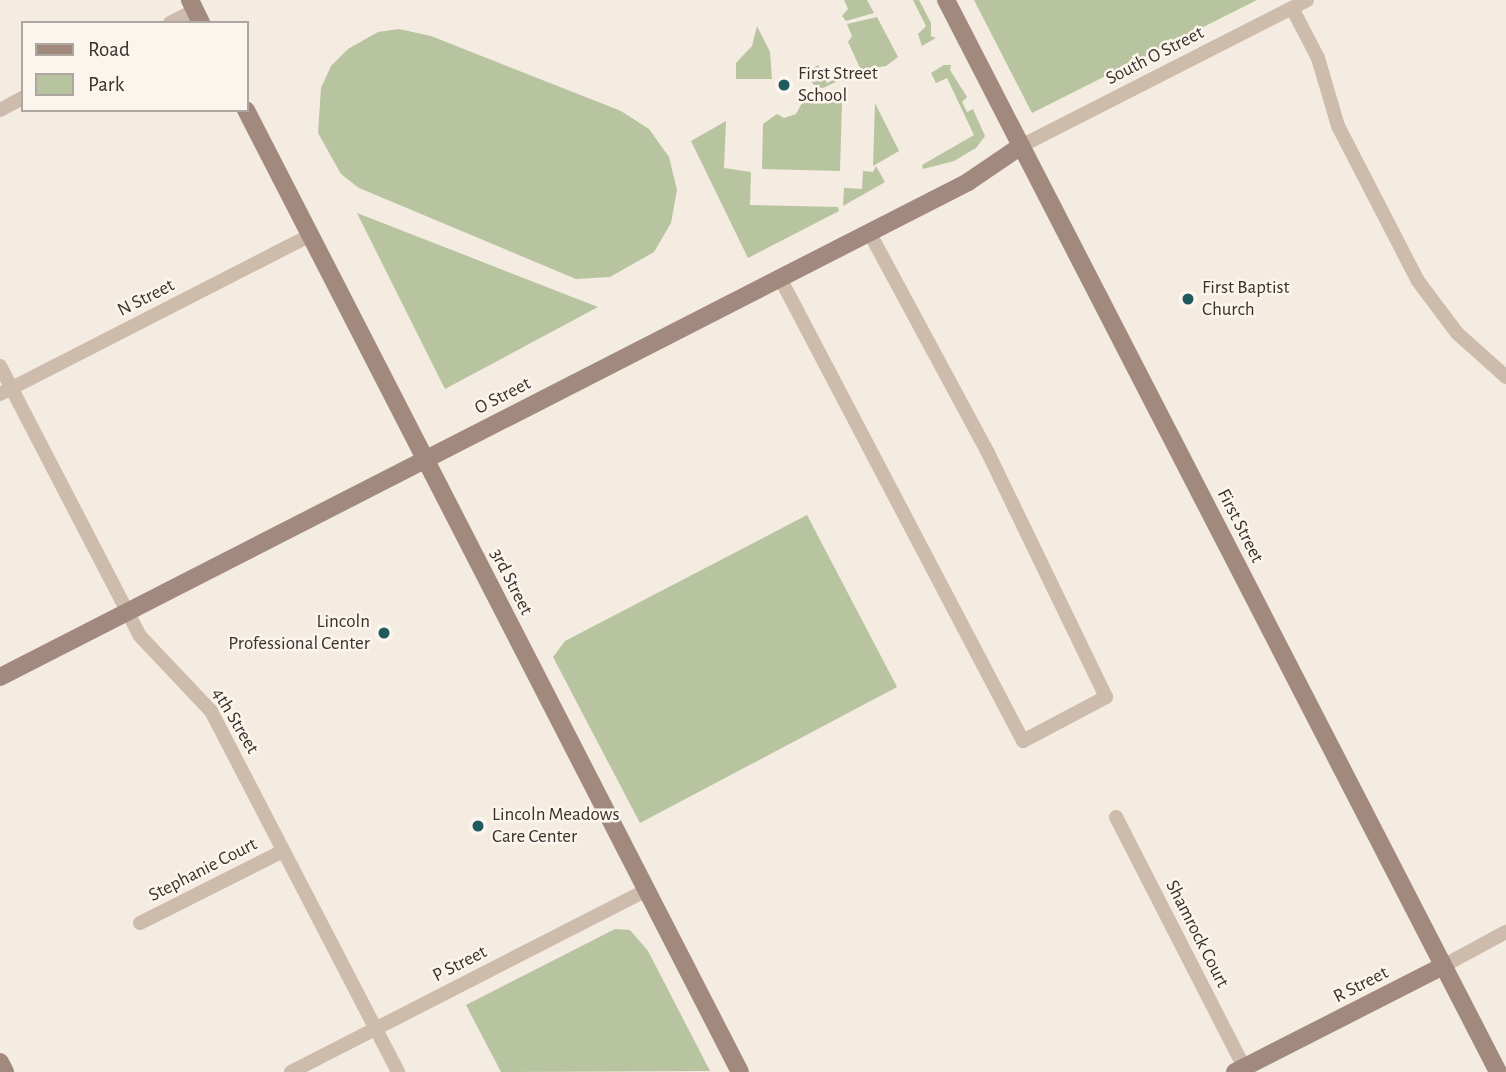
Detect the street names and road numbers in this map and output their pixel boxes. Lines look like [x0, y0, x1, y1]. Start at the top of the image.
street label: South O Street [1102, 22, 1208, 90]
street label: N Street [114, 274, 178, 322]
street label: O Street [471, 372, 535, 420]
street label: First Street [1212, 485, 1268, 567]
street label: 3rd Street [485, 545, 537, 619]
street label: 4th Street [206, 684, 264, 758]
street label: Stephanie Court [145, 833, 261, 907]
street label: Shamrock Court [1160, 877, 1234, 991]
street label: P Street [429, 941, 491, 987]
street label: R Street [1330, 962, 1392, 1008]

